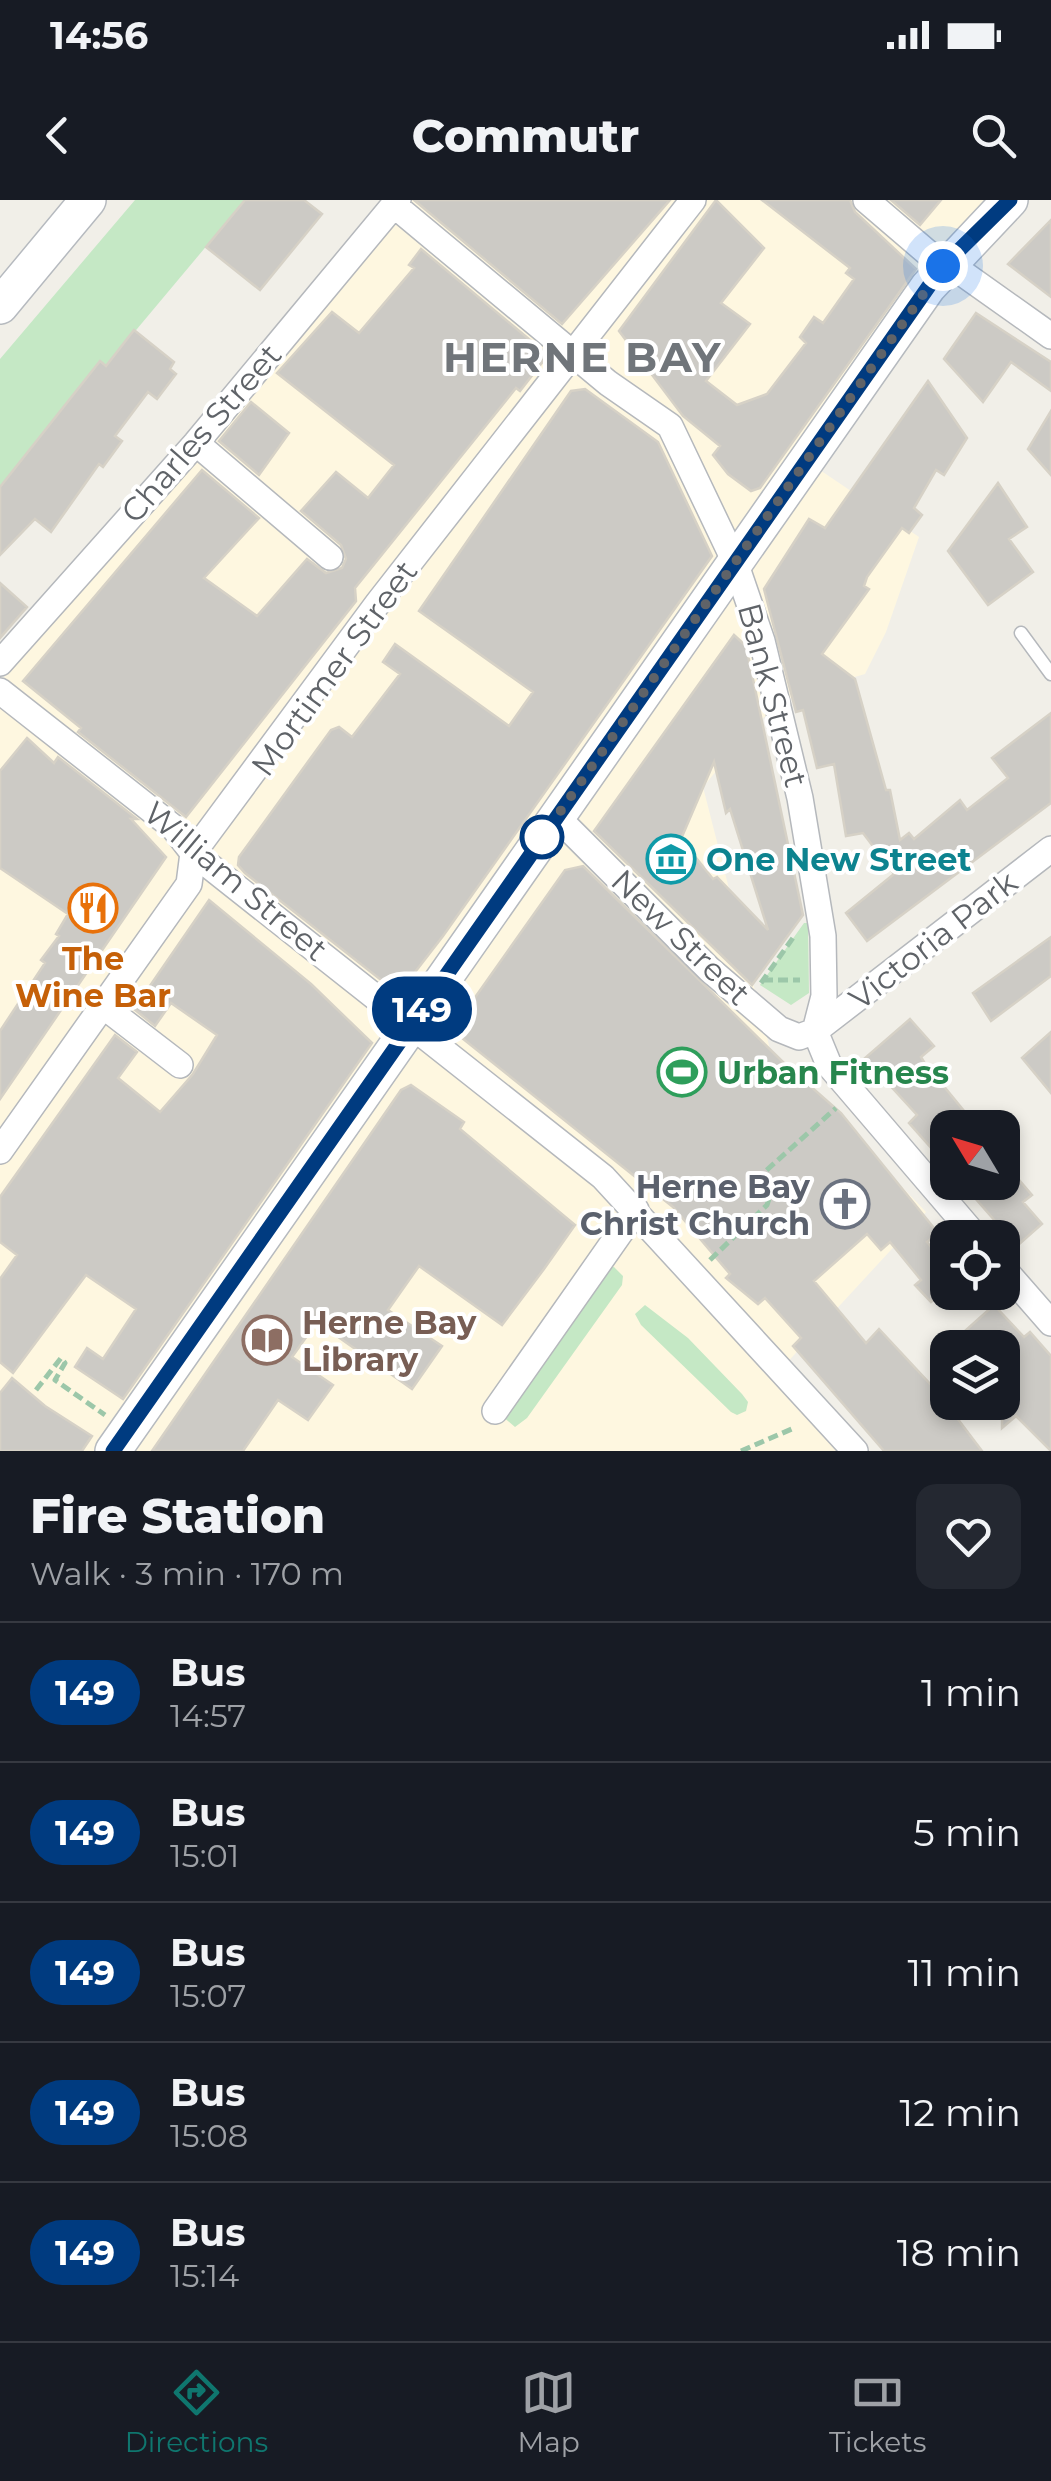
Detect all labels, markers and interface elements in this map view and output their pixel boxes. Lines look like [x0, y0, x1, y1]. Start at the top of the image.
text: 14:56 [50, 12, 148, 59]
icon: back [30, 108, 85, 163]
text: Commutr [412, 108, 639, 163]
icon: search [966, 108, 1021, 163]
your location [918, 241, 968, 291]
district label: HERNE BAY [443, 331, 723, 383]
street label: Charles Street [113, 335, 289, 530]
street label: Mortimer Street [243, 553, 425, 783]
street label: Bank Street [730, 599, 816, 791]
street label: William Street [136, 793, 336, 969]
unlabelled marker [521, 816, 563, 858]
museum icon: One New Street [645, 833, 697, 885]
place label: One New Street [706, 840, 971, 879]
street label: New Street [603, 861, 759, 1013]
street label: Victoria Park [841, 862, 1025, 1018]
restaurant icon: The Wine Bar [67, 882, 119, 934]
place label: The Wine Bar [15, 939, 171, 1015]
line badge: 149 [364, 976, 480, 1042]
text: 149 [392, 988, 452, 1031]
sports icon: Urban Fitness [656, 1046, 708, 1098]
place label: Urban Fitness [717, 1053, 949, 1092]
north arrow [930, 1110, 1020, 1200]
map controls [930, 1110, 1020, 1420]
place label: Herne Bay Christ Church [580, 1167, 811, 1243]
church icon: Herne Bay Christ Church [819, 1178, 871, 1230]
button: locate [930, 1220, 1020, 1310]
place label: Herne Bay Library [302, 1303, 477, 1379]
library icon: Herne Bay Library [241, 1314, 293, 1366]
button: layers [930, 1330, 1020, 1420]
button: heart [916, 1484, 1021, 1589]
text: Fire Station [30, 1487, 325, 1545]
text: Walk · 3 min · 170 m [30, 1554, 344, 1593]
text: Bus [170, 1649, 245, 1696]
text: 1 min [921, 1669, 1021, 1716]
text: 149 [55, 1671, 115, 1714]
text: 14:57 [170, 1696, 246, 1735]
text: Bus [170, 1789, 245, 1836]
text: 5 min [913, 1809, 1021, 1856]
text: 149 [55, 1811, 115, 1854]
text: 15:01 [170, 1836, 239, 1875]
text: Bus [170, 1929, 245, 1976]
text: 11 min [907, 1949, 1021, 1996]
text: 149 [55, 1951, 115, 1994]
text: 15:07 [170, 1976, 246, 2015]
text: Bus [170, 2069, 245, 2116]
text: 12 min [900, 2089, 1021, 2136]
text: 149 [55, 2091, 115, 2134]
text: 15:08 [170, 2116, 248, 2155]
text: Bus [170, 2209, 245, 2256]
text: 18 min [897, 2229, 1021, 2276]
text: 149 [55, 2231, 115, 2274]
text: 15:14 [170, 2256, 239, 2295]
tab: Directions [125, 2365, 268, 2459]
tab: Map [517, 2365, 580, 2459]
tab: Tickets [829, 2365, 926, 2459]

